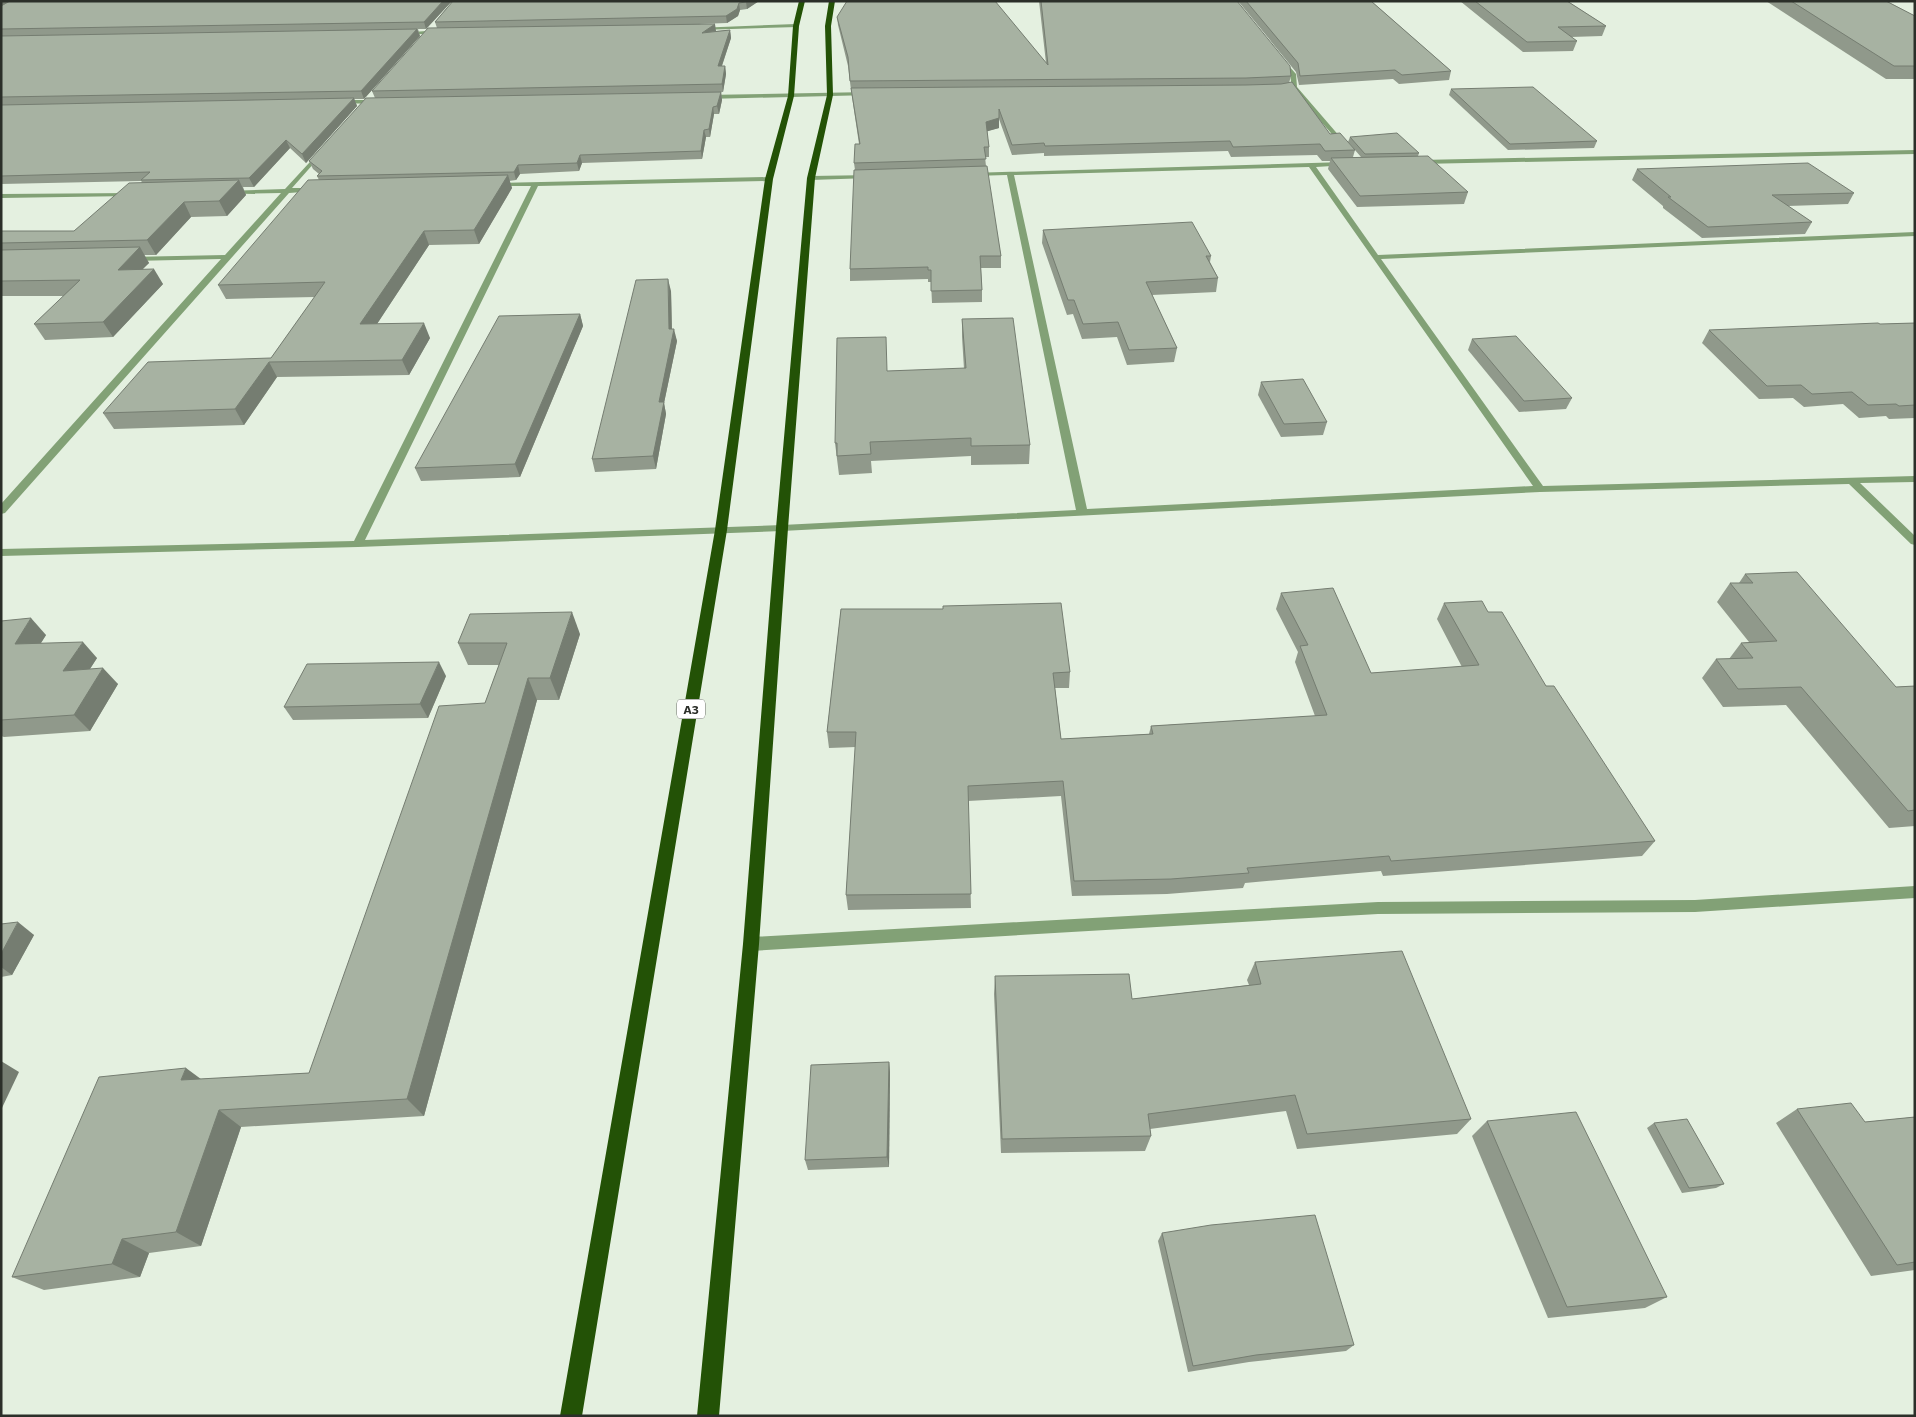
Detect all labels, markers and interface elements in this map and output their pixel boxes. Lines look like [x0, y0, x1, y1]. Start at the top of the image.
road number: A3 [677, 700, 705, 719]

